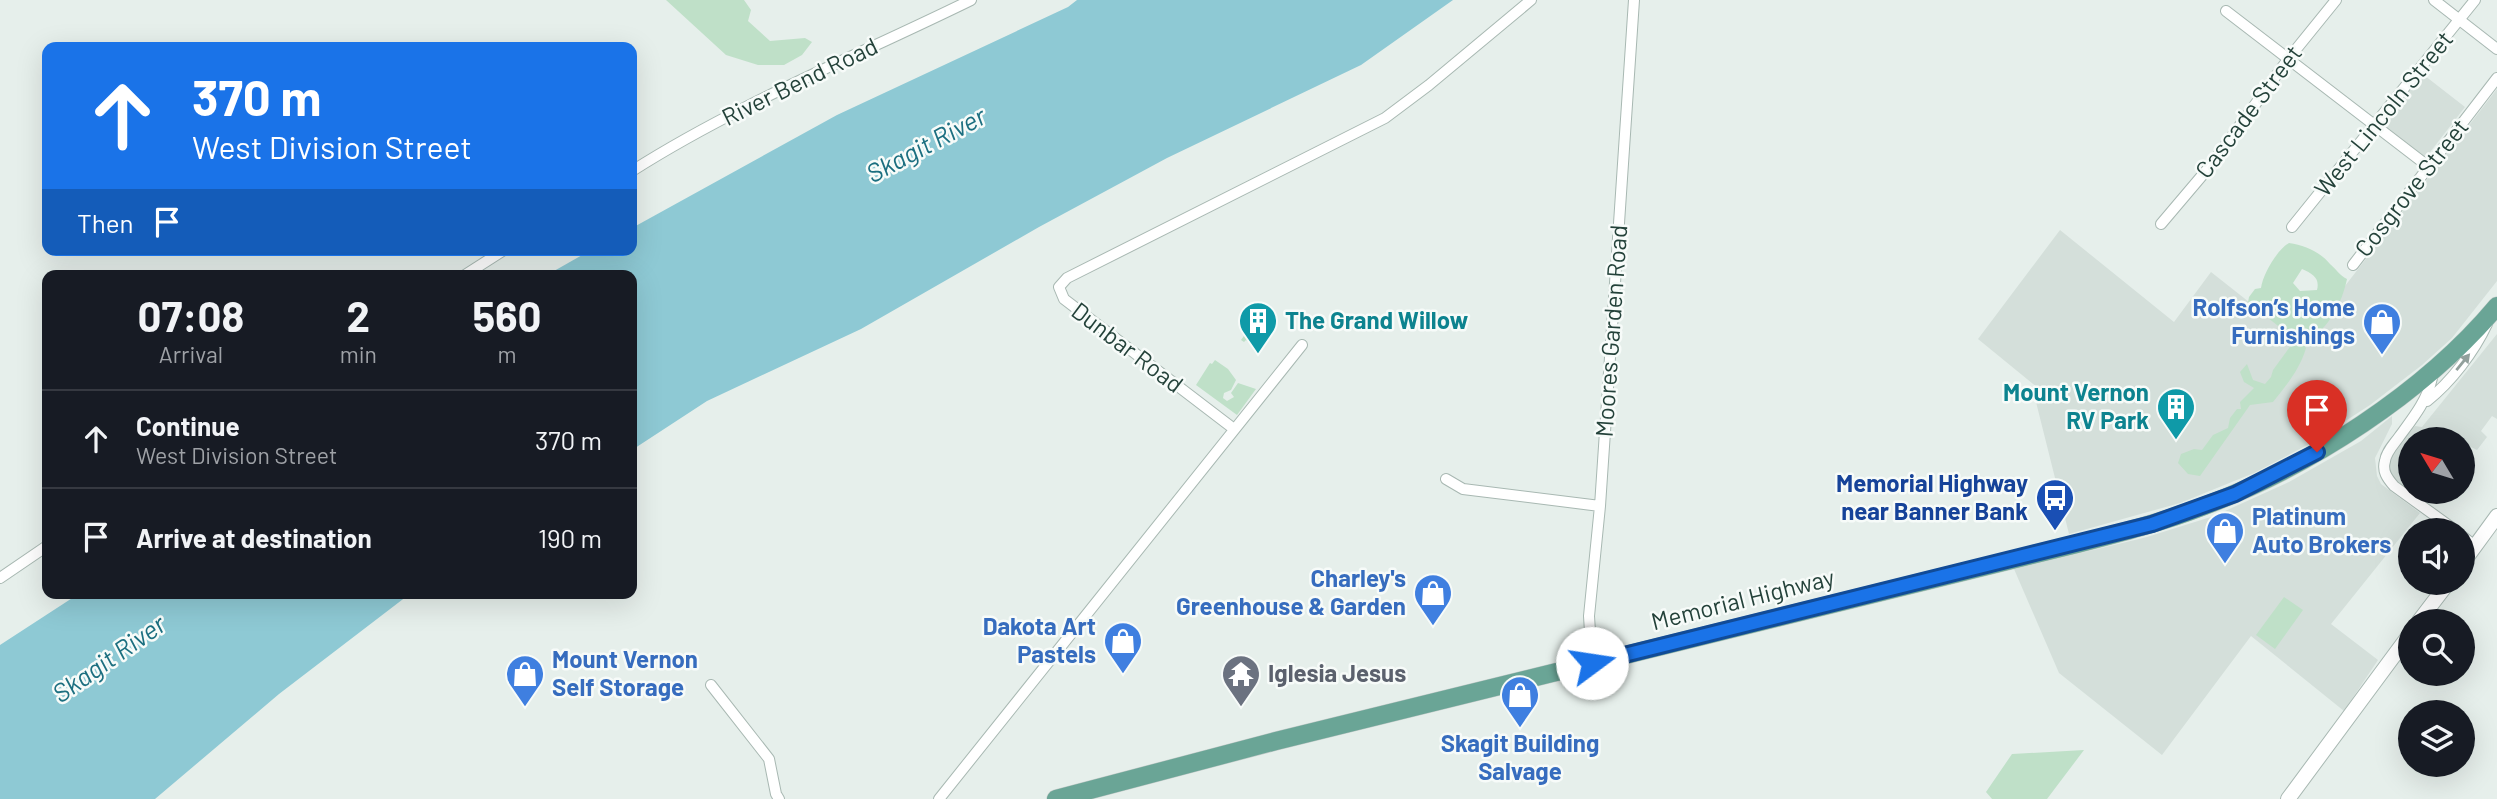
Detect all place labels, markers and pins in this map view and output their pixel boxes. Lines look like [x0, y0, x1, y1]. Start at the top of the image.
place label: Rolfson’s Home Furnishings [2193, 292, 2355, 349]
building icon: The Grand Willow [1237, 300, 1279, 355]
shop icon: Rolfson’s Home Furnishings [2361, 301, 2403, 356]
place label: The Grand Willow [1285, 305, 1468, 334]
place label: Mount Vernon RV Park [2003, 377, 2149, 434]
pin [2287, 380, 2347, 452]
building icon: Mount Vernon RV Park [2155, 386, 2197, 441]
place label: Memorial Highway near Banner Bank [1836, 468, 2028, 525]
bus stop icon: Memorial Highway near Banner Bank [2034, 477, 2076, 532]
place label: Platinum Auto Brokers [2252, 501, 2391, 558]
shop icon: Platinum Auto Brokers [2204, 510, 2246, 565]
place label: Charley's Greenhouse & Garden [1176, 563, 1406, 620]
shop icon: Charley's Greenhouse & Garden [1412, 572, 1454, 627]
place label: Dakota Art Pastels [983, 611, 1096, 668]
shop icon: Dakota Art Pastels [1102, 620, 1144, 675]
place label: Mount Vernon Self Storage [552, 644, 698, 701]
shop icon: Mount Vernon Self Storage [504, 653, 546, 708]
temple icon: Iglesia Jesus [1220, 653, 1262, 708]
place label: Iglesia Jesus [1268, 658, 1406, 687]
shop icon: Skagit Building Salvage [1499, 674, 1541, 729]
place label: Skagit Building Salvage [1441, 728, 1599, 785]

